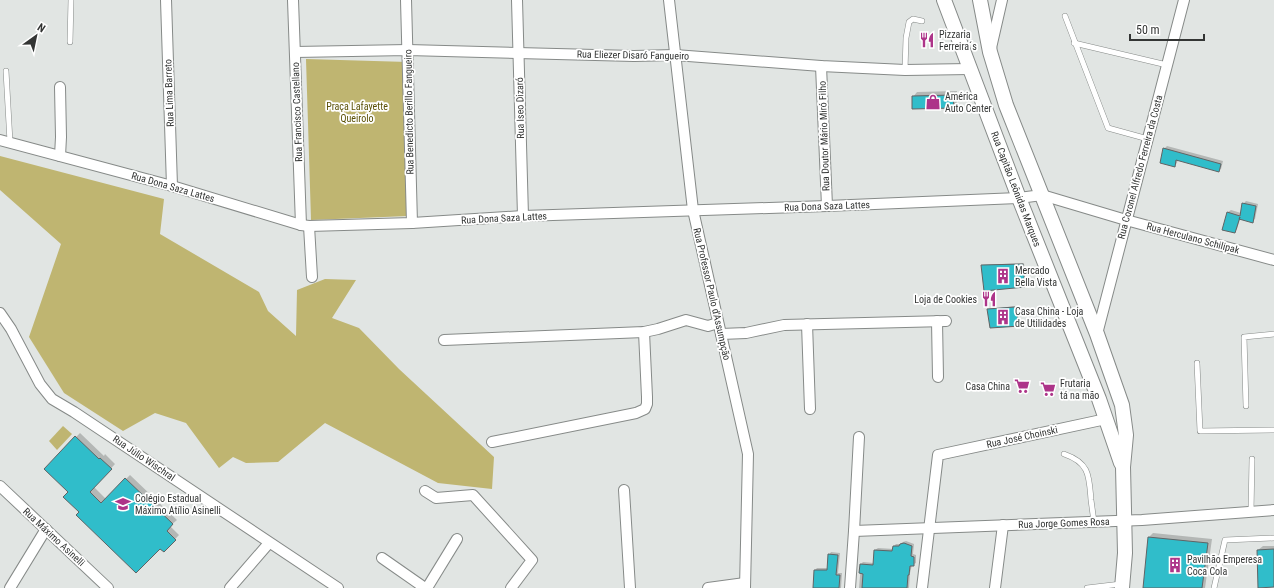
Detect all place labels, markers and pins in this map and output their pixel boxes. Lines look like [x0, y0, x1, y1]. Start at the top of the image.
place label: Pizzaria Ferreira´s [939, 29, 977, 52]
restaurant icon: Pizzaria Ferreira´s [918, 31, 936, 49]
place label: América Auto Center [945, 91, 992, 114]
shop icon: América Auto Center [924, 93, 942, 111]
place label: Mercado Bella Vista [1015, 265, 1057, 288]
building icon: Mercado Bella Vista [994, 267, 1012, 285]
restaurant icon: Loja de Cookies [980, 290, 998, 308]
place label: Loja de Cookies [914, 294, 977, 305]
place label: Casa China - Loja de Utilidades [1015, 306, 1084, 329]
building icon: Casa China - Loja de Utilidades [994, 308, 1012, 326]
supermarket icon: Casa China [1013, 377, 1031, 395]
place label: Frutaria tá na mão [1060, 378, 1099, 401]
supermarket icon: Frutaria tá na mão [1039, 380, 1057, 398]
place label: Casa China [965, 381, 1010, 392]
place label: Colégio Estadual Máximo Atílio Asinelli [135, 493, 221, 516]
school or university icon: Colégio Estadual Máximo Atílio Asinelli [114, 495, 132, 513]
place label: Pavilhão Emperesa Coca Cola [1187, 554, 1262, 577]
building icon: Pavilhão Emperesa Coca Cola [1166, 556, 1184, 574]

